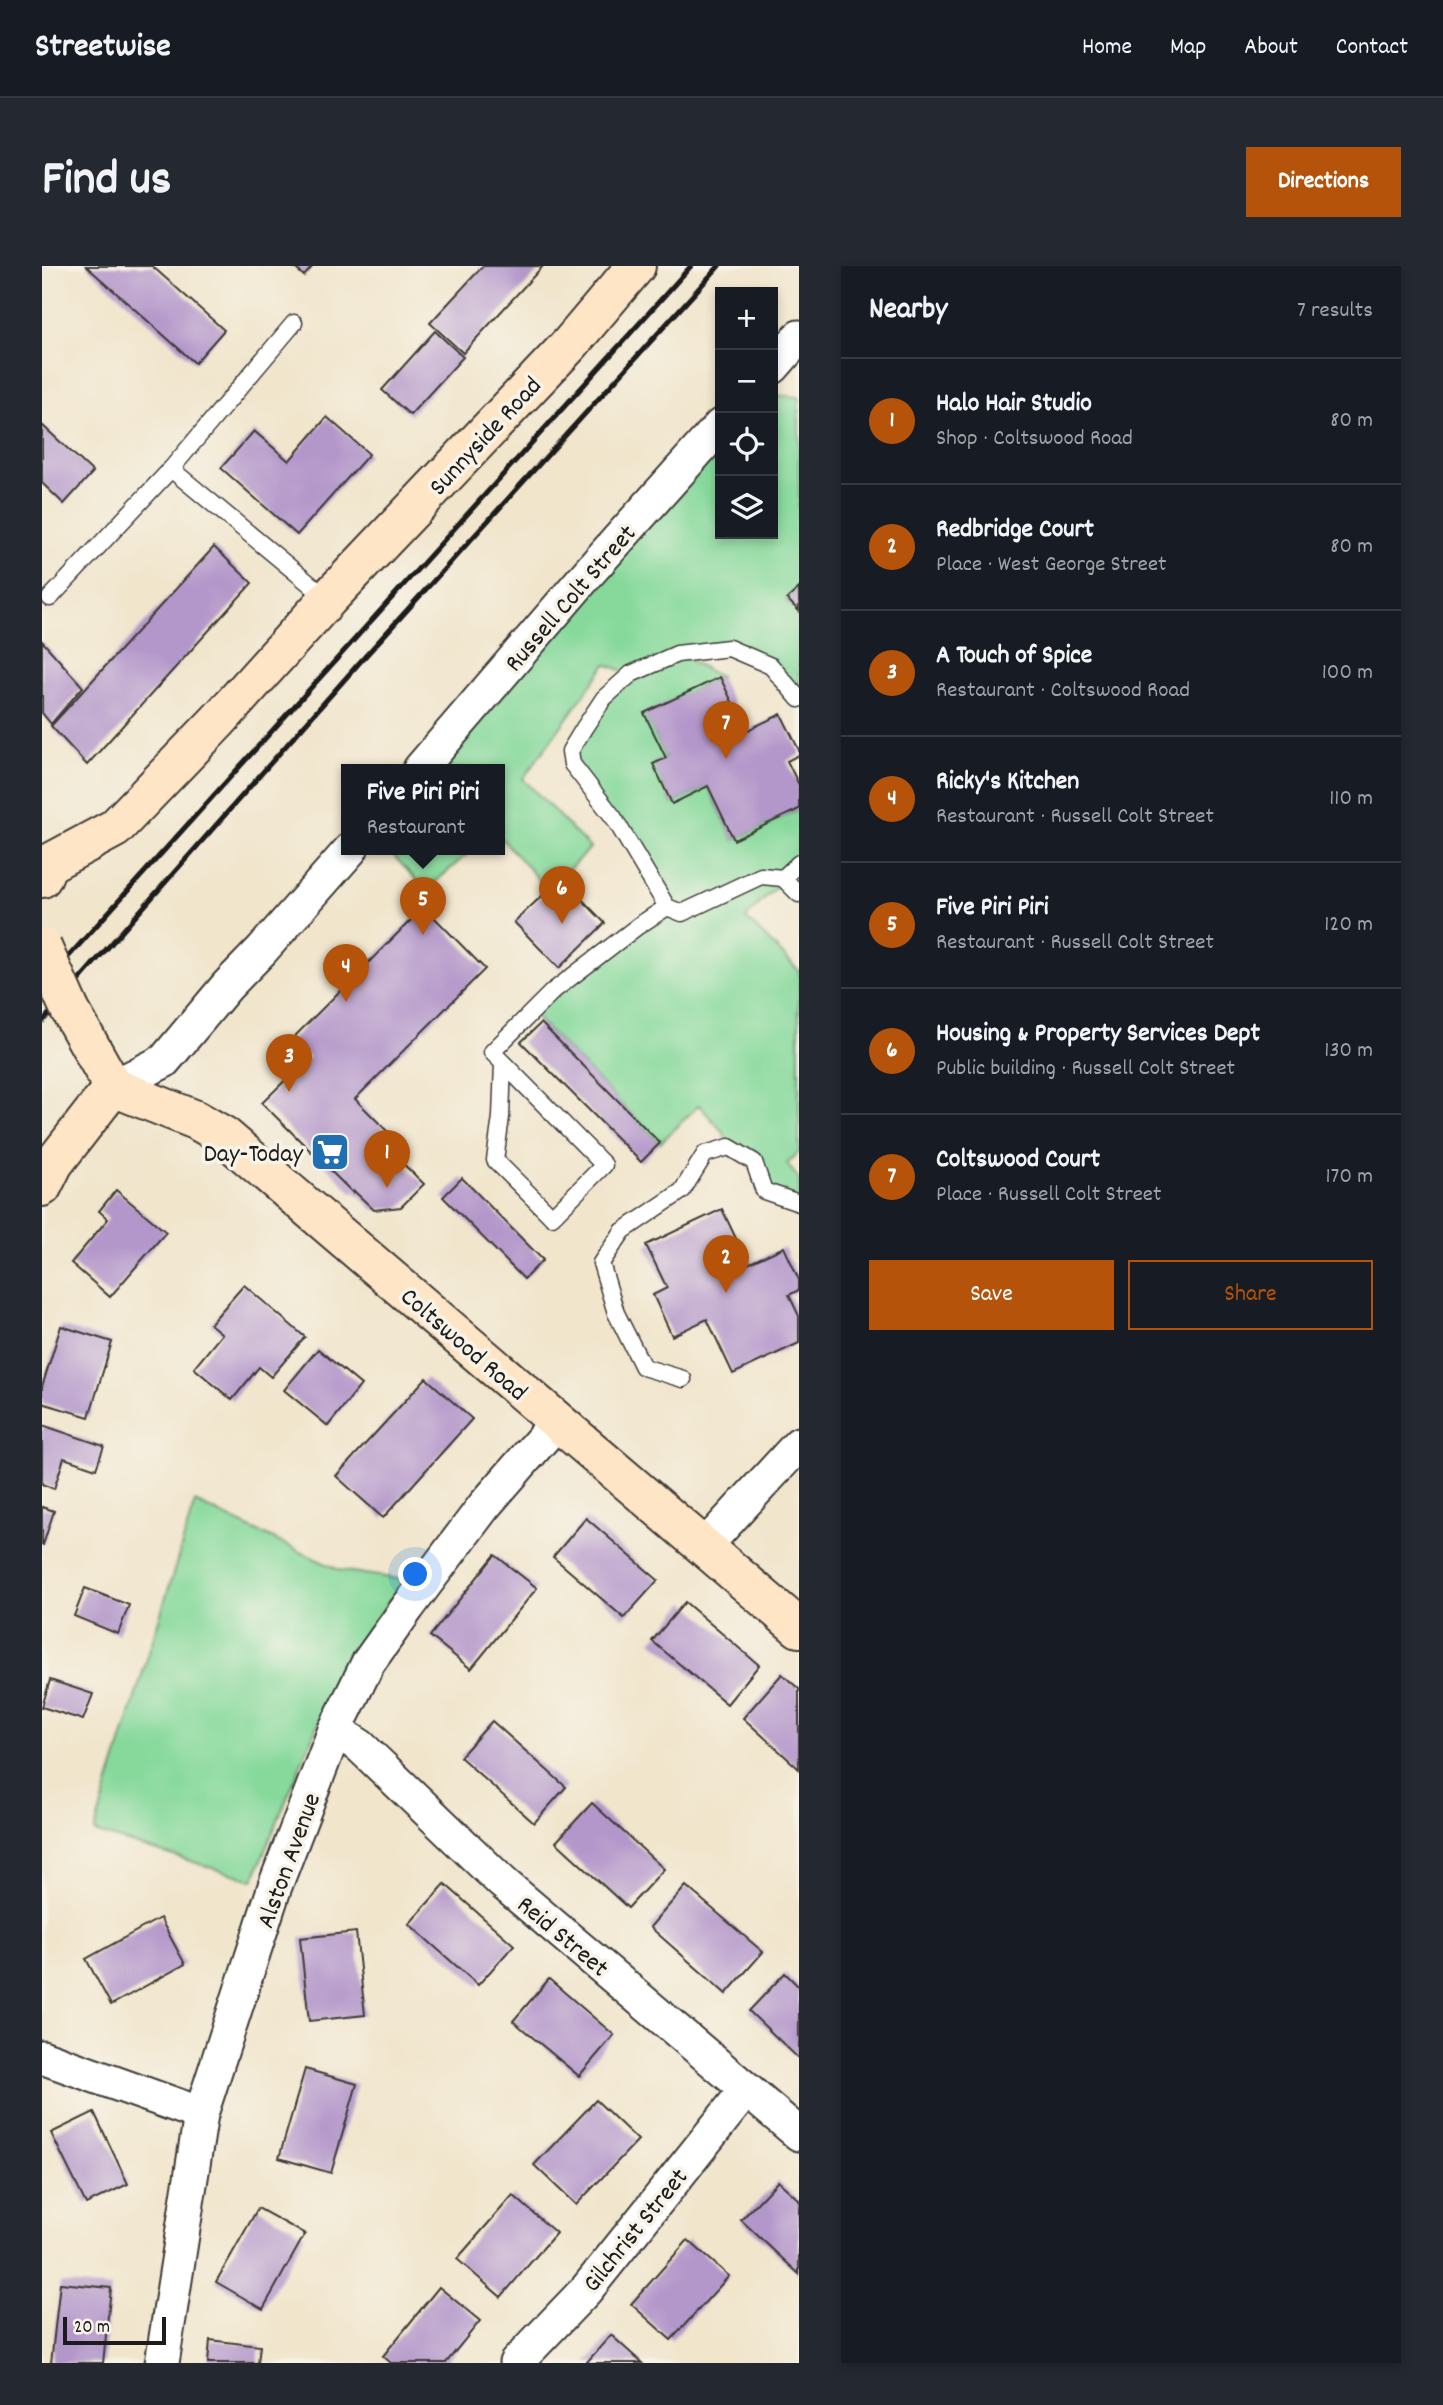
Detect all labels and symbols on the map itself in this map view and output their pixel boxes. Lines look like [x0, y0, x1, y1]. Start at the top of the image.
street label: Sunnyside Road [421, 370, 552, 505]
street label: Russell Colt Street [497, 517, 647, 681]
pin: 7 [703, 701, 749, 759]
pin: 6 [539, 866, 585, 924]
pin: 5 [400, 877, 446, 935]
pin: 4 [323, 944, 369, 1002]
pin: 3 [266, 1034, 312, 1092]
pin: 1 [364, 1130, 410, 1188]
supermarket icon: Day-Today [309, 1131, 351, 1173]
place label: Day-Today [203, 1137, 303, 1174]
pin: 2 [703, 1235, 749, 1293]
street label: Coltswood Road [391, 1280, 534, 1411]
your location [398, 1557, 432, 1591]
street label: Alston Avenue [249, 1788, 332, 1934]
street label: Reid Street [508, 1888, 616, 1988]
street label: Gilchrist Street [575, 2161, 699, 2301]
scale bar [63, 2314, 166, 2346]

